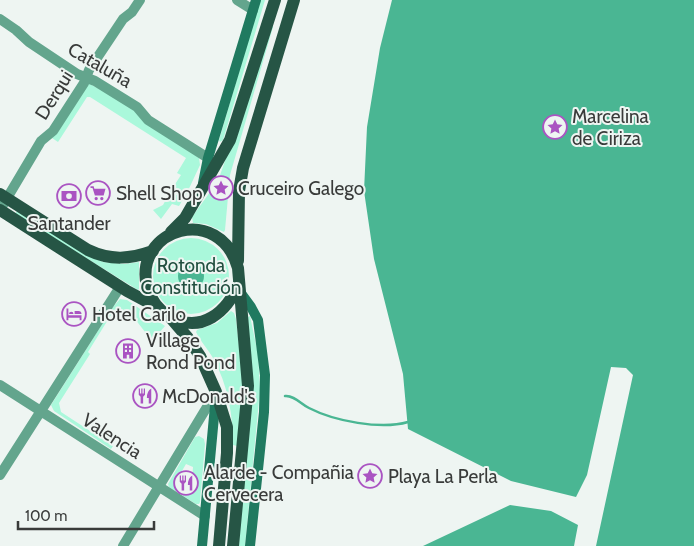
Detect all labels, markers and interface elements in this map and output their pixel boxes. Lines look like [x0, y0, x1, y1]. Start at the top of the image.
street label: Cataluña [64, 37, 136, 93]
street label: Derqui [30, 66, 78, 124]
place label: Marcelina de Ciriza [572, 105, 649, 150]
place icon: Marcelina de Ciriza [542, 114, 568, 140]
place icon: Cruceiro Galego [208, 175, 234, 201]
place label: Cruceiro Galego [238, 177, 364, 200]
supermarket icon: Shell Shop [85, 180, 111, 206]
place label: Shell Shop [116, 182, 203, 205]
bank icon: Santander [56, 183, 82, 209]
place label: Santander [27, 212, 111, 235]
park label: Rotonda Constitución [141, 254, 241, 299]
hotel icon: Hotel Carilo [61, 301, 87, 327]
place label: Hotel Carilo [92, 303, 186, 326]
place label: Village Rond Pond [146, 329, 235, 374]
building icon: Village Rond Pond [115, 338, 141, 364]
restaurant icon: McDonald's [132, 383, 158, 409]
place label: McDonald's [162, 385, 256, 408]
street label: Valencia [78, 408, 146, 464]
place label: Alarde - Compañia Cervecera [204, 461, 354, 506]
place icon: Playa La Perla [357, 463, 383, 489]
place label: Playa La Perla [388, 465, 498, 488]
restaurant icon: Alarde - Compañia Cervecera [173, 470, 199, 496]
scale bar [18, 498, 154, 530]
text: 100 m [25, 507, 67, 525]

